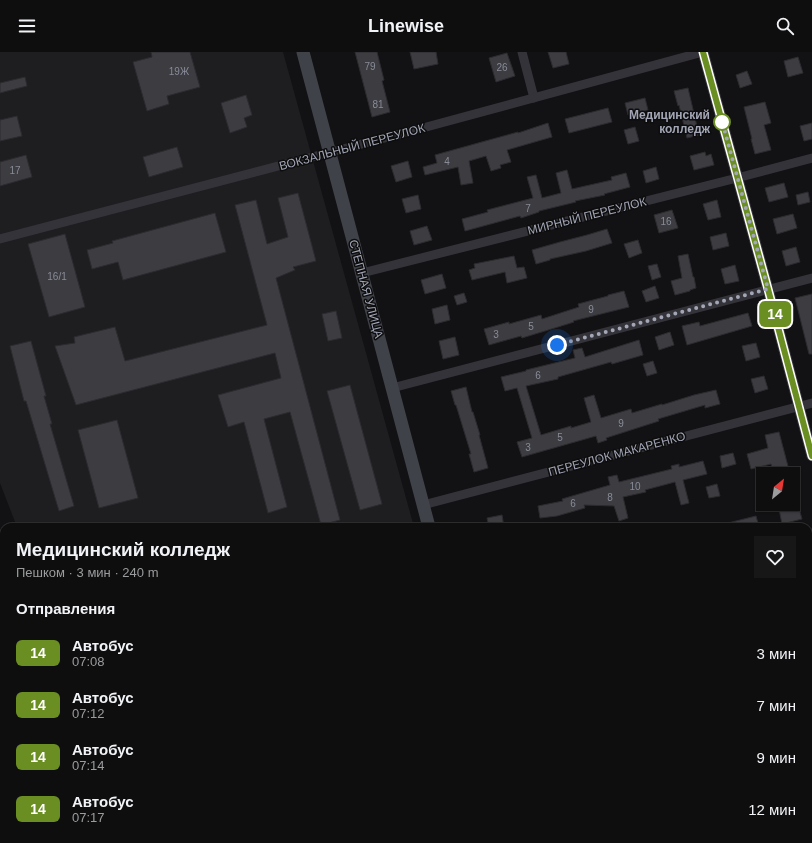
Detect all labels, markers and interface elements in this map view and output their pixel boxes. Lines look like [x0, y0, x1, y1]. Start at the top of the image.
icon: menu [16, 15, 38, 37]
icon: search [774, 15, 796, 37]
text: Linewise [368, 16, 444, 36]
house number: 79 [364, 61, 376, 72]
house number: 26 [496, 62, 508, 73]
house number: 19Ж [169, 66, 190, 77]
house number: 81 [372, 99, 384, 110]
place label: Медицинский колледж [629, 108, 710, 136]
marker: Медицинский колледж [713, 113, 731, 131]
street label: ВОКЗАЛЬНЫЙ ПЕРЕУЛОК [277, 120, 426, 173]
house number: 4 [444, 156, 450, 167]
house number: 17 [9, 165, 21, 176]
street label: МИРНЫЙ ПЕРЕУЛОК [526, 193, 648, 238]
house number: 7 [525, 203, 531, 214]
house number: 16 [660, 216, 672, 227]
street label: СТЕПНАЯ УЛИЦА [346, 238, 386, 340]
house number: 16/1 [47, 271, 67, 282]
line badge: 14 [757, 301, 793, 327]
house number: 9 [588, 304, 594, 315]
text: 14 [767, 306, 783, 322]
house number: 5 [528, 321, 534, 332]
house number: 3 [493, 329, 499, 340]
your location [547, 335, 567, 355]
house number: 6 [535, 370, 541, 381]
house number: 9 [618, 418, 624, 429]
street label: ПЕРЕУЛОК МАКАРЕНКО [547, 429, 687, 479]
house number: 5 [557, 432, 563, 443]
house number: 3 [525, 442, 531, 453]
north arrow [756, 467, 800, 511]
map controls [756, 467, 800, 511]
house number: 10 [629, 481, 641, 492]
house number: 8 [607, 492, 613, 503]
house number: 6 [570, 498, 576, 509]
button: heart [754, 536, 796, 578]
text: Медицинский колледж [16, 539, 230, 560]
text: Пешком · 3 мин · 240 m [16, 565, 158, 580]
text: Отправления [16, 600, 115, 617]
text: Автобус [72, 637, 134, 654]
text: 14 [30, 645, 46, 661]
text: 3 мин [757, 645, 796, 662]
text: 07:08 [72, 654, 105, 669]
text: Автобус [72, 689, 134, 706]
text: 14 [30, 697, 46, 713]
text: 7 мин [757, 697, 796, 714]
text: 07:12 [72, 706, 105, 721]
text: Автобус [72, 741, 134, 758]
text: 14 [30, 749, 46, 765]
text: 9 мин [757, 749, 796, 766]
text: 07:14 [72, 758, 105, 773]
text: Автобус [72, 793, 134, 810]
text: 14 [30, 801, 46, 817]
text: 12 мин [748, 801, 796, 818]
text: 07:17 [72, 810, 105, 825]

